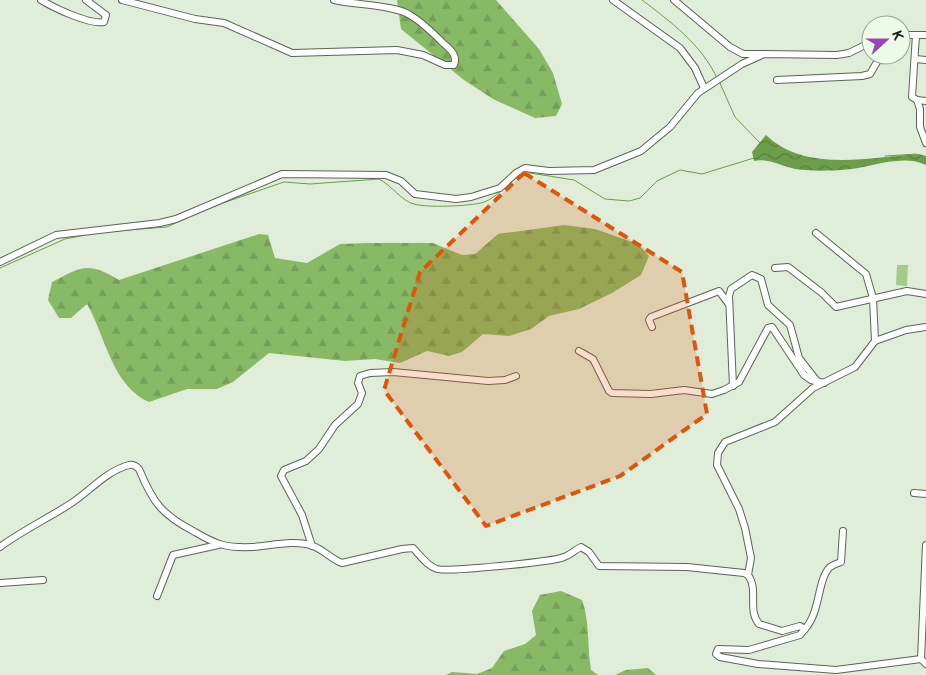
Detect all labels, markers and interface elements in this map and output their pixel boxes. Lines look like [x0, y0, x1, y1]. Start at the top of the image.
north arrow [861, 15, 911, 65]
text: K [888, 28, 908, 44]

